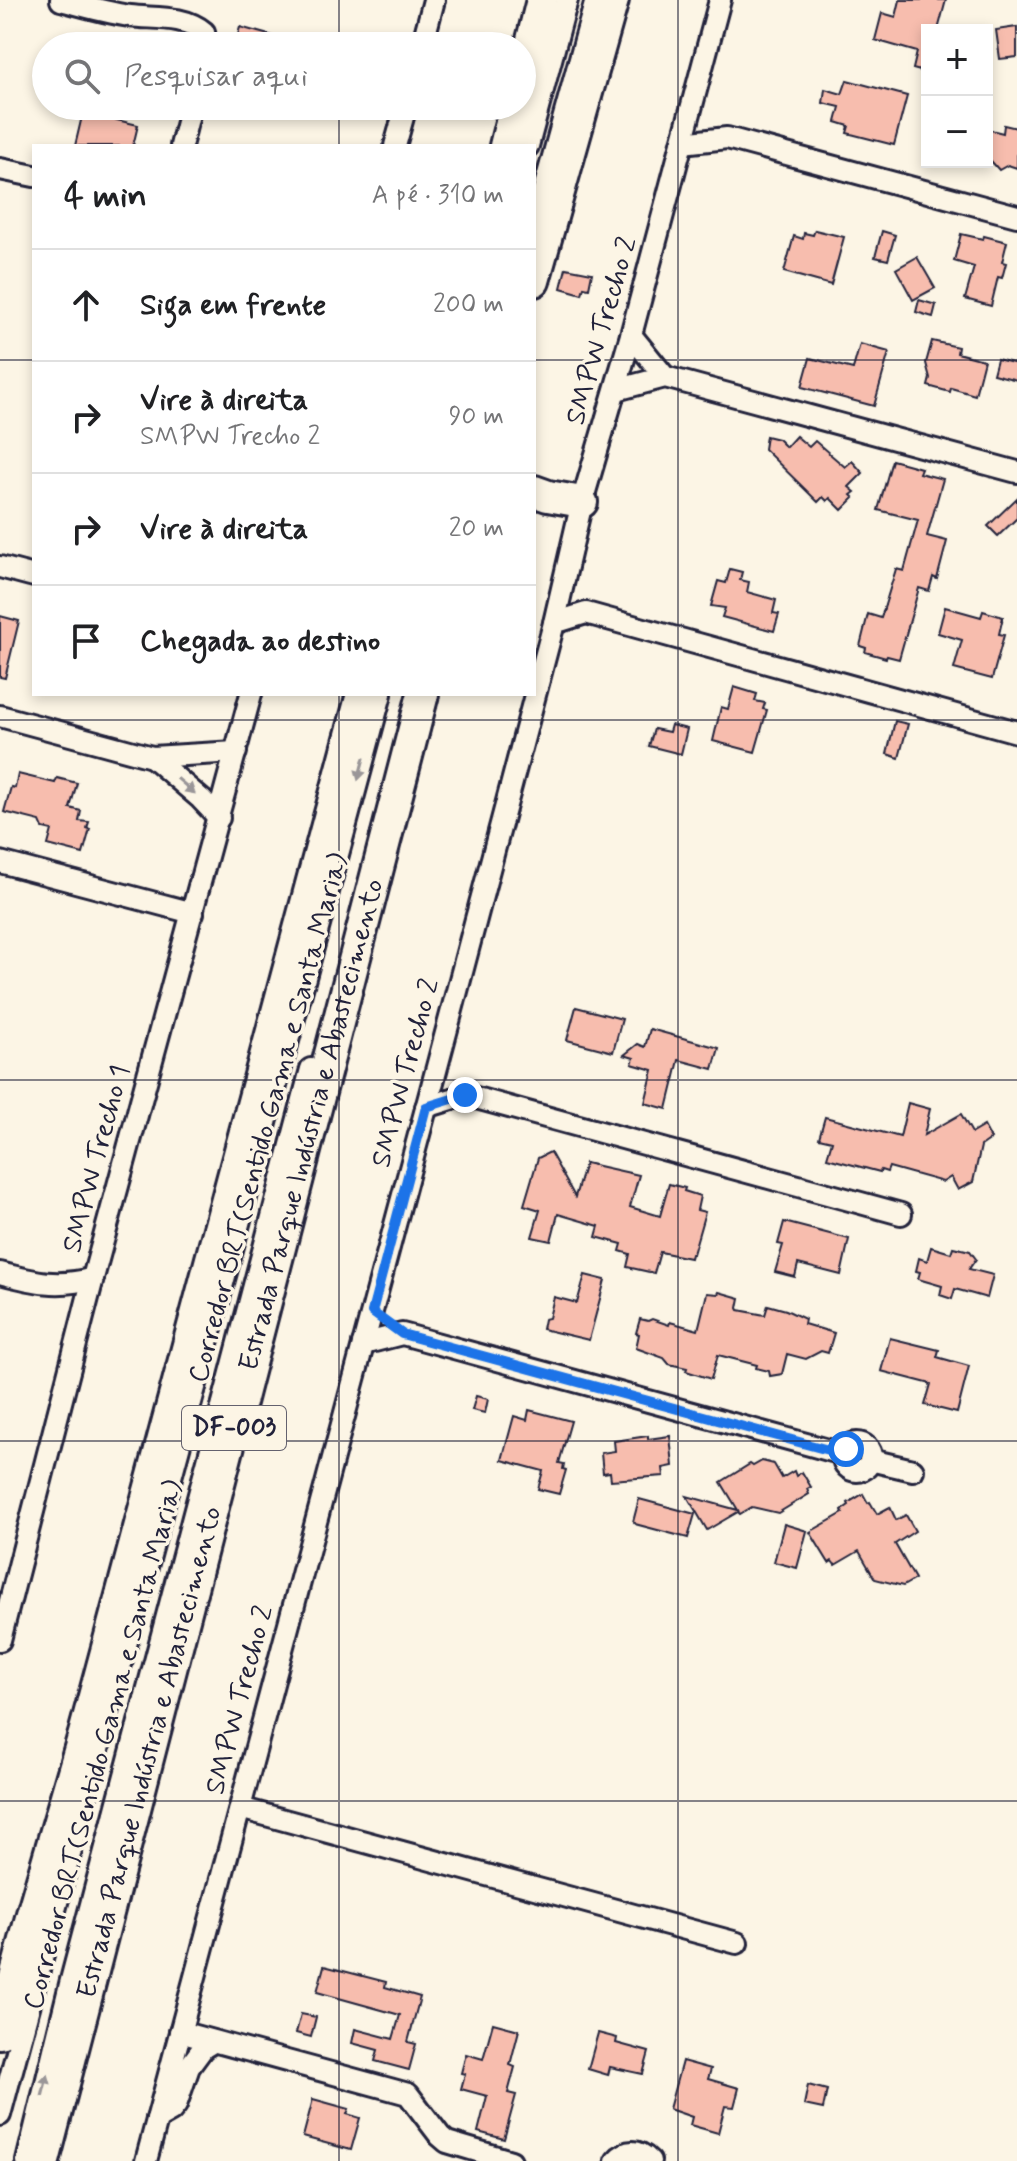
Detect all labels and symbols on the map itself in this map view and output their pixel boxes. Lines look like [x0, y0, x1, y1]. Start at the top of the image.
street label: SMPW Trecho 2 [557, 232, 647, 429]
one-way arrow [354, 757, 366, 782]
one-way arrow [176, 777, 196, 794]
street label: Corredor BRT(Sentido Gama e Santa Maria) [180, 849, 358, 1387]
street label: Estrada Parque Indústria e Abastecimento [230, 875, 393, 1375]
street label: SMPW Trecho 2 [363, 974, 449, 1171]
street label: SMPW Trecho 1 [54, 1061, 140, 1257]
route end [447, 1077, 483, 1113]
road number: DF-003 [182, 1406, 286, 1450]
route start [828, 1431, 864, 1467]
street label: Corredor BRT(Sentido Gama e Santa Maria) [15, 1476, 193, 2014]
street label: Estrada Parque Indústria e Abastecimento [68, 1503, 231, 2002]
street label: SMPW Trecho 2 [197, 1601, 283, 1798]
one-way arrow [40, 2073, 52, 2098]

